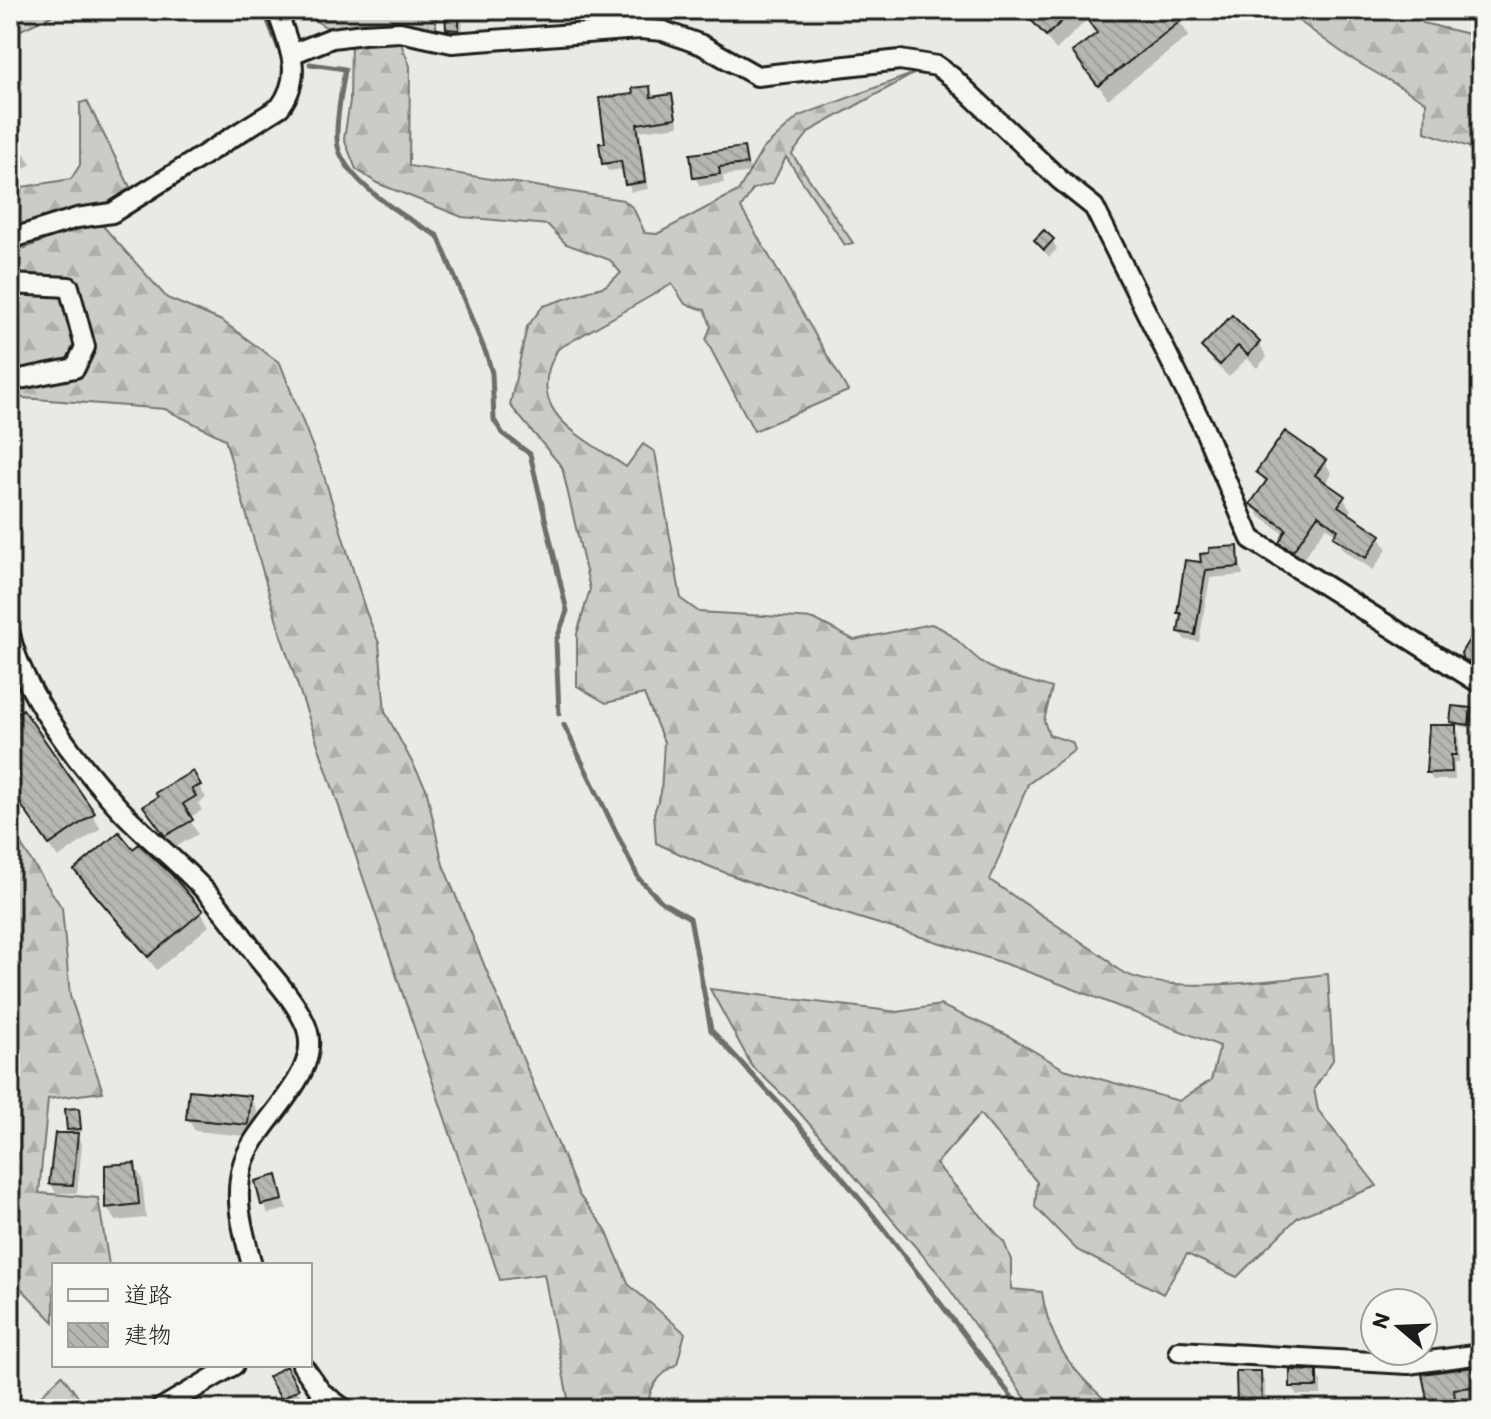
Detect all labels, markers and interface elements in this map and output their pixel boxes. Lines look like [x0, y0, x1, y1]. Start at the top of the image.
legend [52, 1263, 312, 1367]
text: 道路 [124, 1280, 172, 1309]
north arrow [1359, 1287, 1439, 1367]
text: N [1365, 1309, 1396, 1332]
text: 建物 [124, 1320, 172, 1349]

